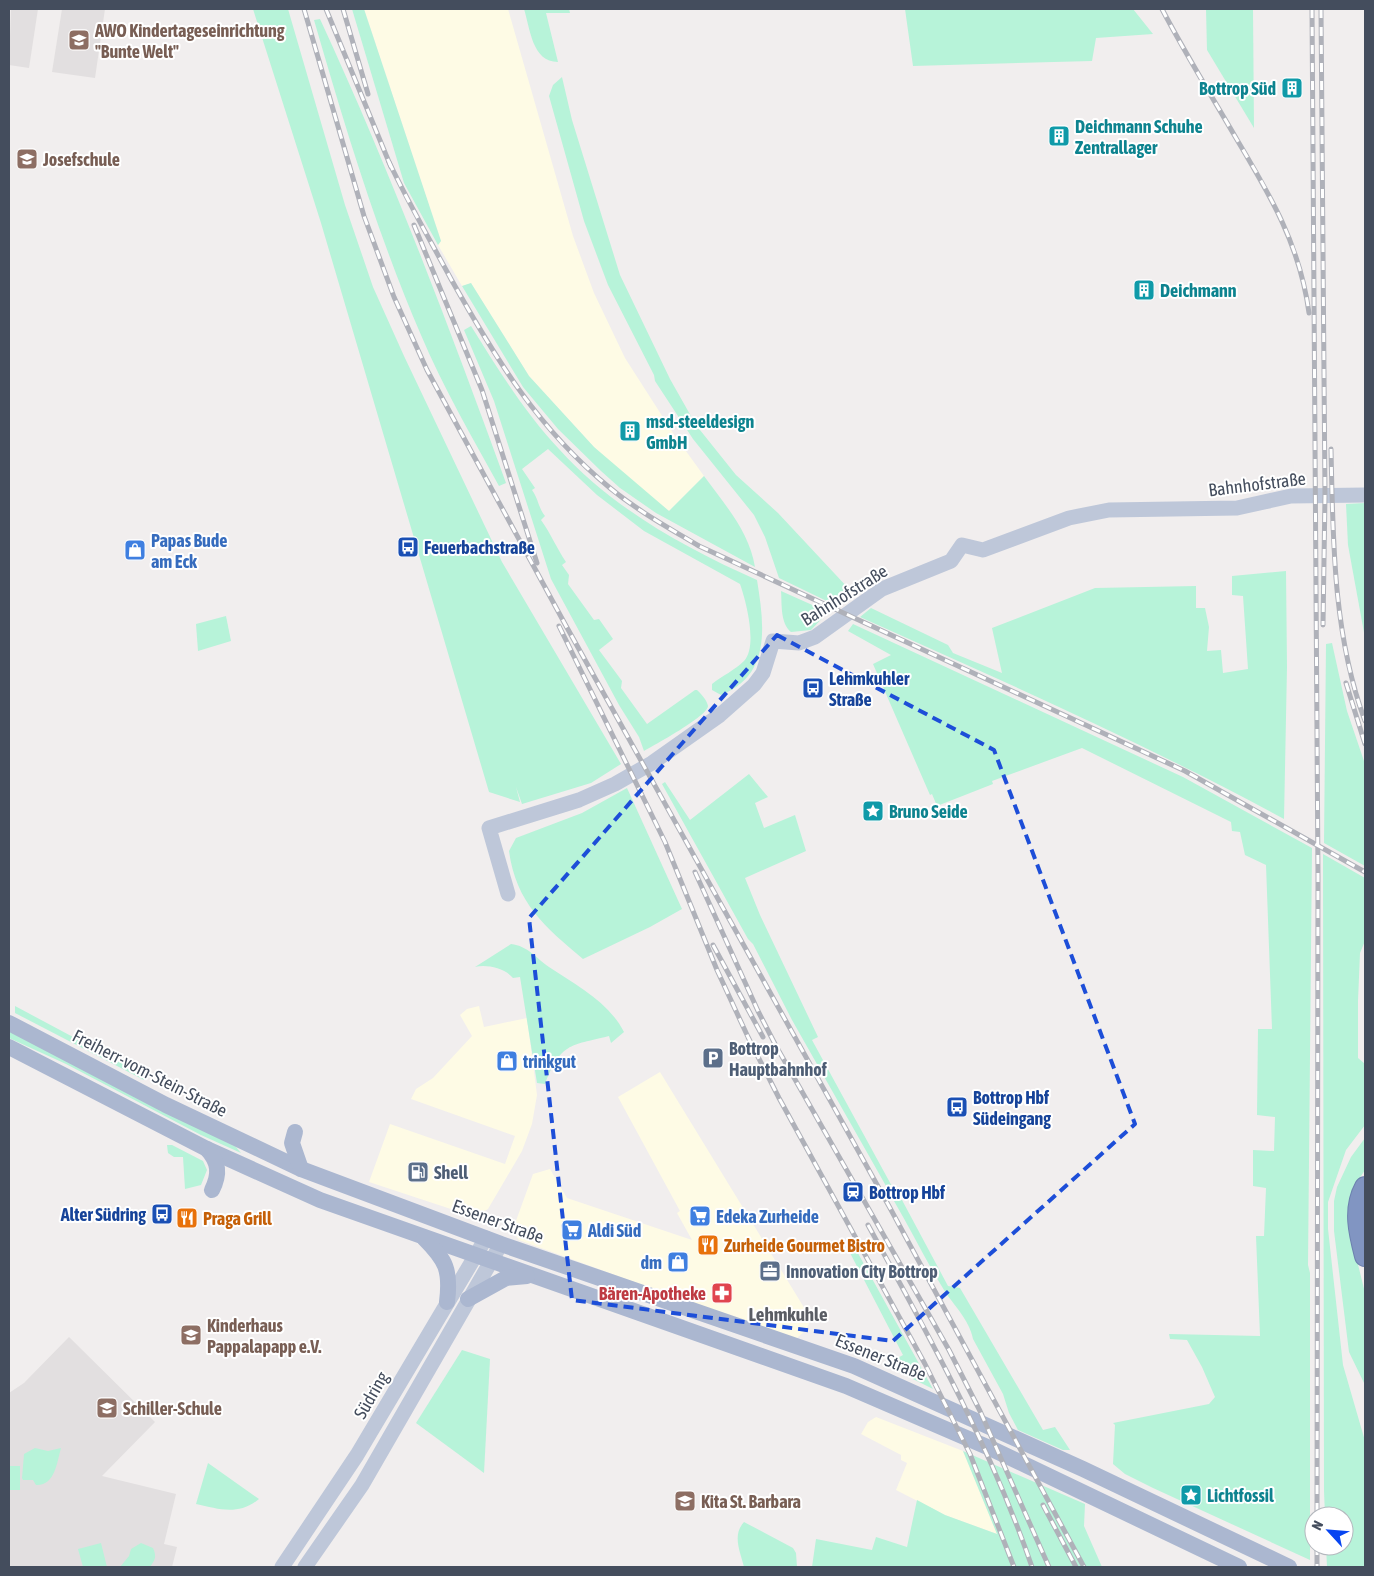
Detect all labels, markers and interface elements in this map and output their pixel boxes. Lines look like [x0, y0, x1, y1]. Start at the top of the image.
place label: AWO Kindertageseinrichtung "Bunte Welt" [94, 20, 285, 62]
school or university icon: AWO Kindertageseinrichtung "Bunte Welt" [67, 28, 91, 52]
building icon: Bottrop Süd [1280, 76, 1304, 100]
place label: Bottrop Süd [1199, 78, 1276, 99]
place label: Deichmann Schuhe Zentrallager [1075, 116, 1203, 158]
building icon: Deichmann Schuhe Zentrallager [1047, 124, 1071, 148]
school or university icon: Josefschule [15, 147, 39, 171]
place label: Josefschule [42, 149, 120, 170]
building icon: Deichmann [1132, 278, 1156, 302]
place label: Deichmann [1160, 280, 1237, 301]
place label: msd-steeldesign GmbH [646, 411, 754, 453]
building icon: msd-steeldesign GmbH [618, 419, 642, 443]
street label: Bahnhofstraße [1207, 468, 1307, 500]
place label: Papas Bude am Eck [151, 530, 227, 572]
bus stop icon: Feuerbachstraße [396, 535, 420, 559]
place label: Feuerbachstraße [424, 537, 535, 558]
shop icon: Papas Bude am Eck [123, 538, 147, 562]
street label: Bahnhofstraße [797, 560, 891, 630]
place label: Lehmkuhler Straße [829, 668, 910, 710]
bus stop icon: Lehmkuhler Straße [801, 676, 825, 700]
place icon: Bruno Seide [861, 799, 885, 823]
place label: Bruno Seide [889, 801, 968, 822]
street label: Freiherr-vom-Stein-Straße [69, 1025, 231, 1121]
place label: Bottrop Hauptbahnhof [729, 1038, 828, 1080]
parking icon: Bottrop Hauptbahnhof [701, 1046, 725, 1070]
shop icon: trinkgut [495, 1049, 519, 1073]
place label: trinkgut [522, 1051, 577, 1072]
place label: Bottrop Hbf Südeingang [973, 1087, 1051, 1129]
bus stop icon: Bottrop Hbf Südeingang [945, 1095, 969, 1119]
fuel station icon: Shell [406, 1160, 430, 1184]
place label: Shell [434, 1162, 468, 1183]
station icon: Bottrop Hbf [841, 1180, 865, 1204]
place label: Bottrop Hbf [869, 1182, 946, 1203]
street label: Essener Straße [449, 1195, 547, 1247]
bus stop icon: Alter Südring [150, 1202, 174, 1226]
place label: Alter Südring [60, 1204, 146, 1225]
supermarket icon: Edeka Zurheide [688, 1204, 712, 1228]
restaurant icon: Praga Grill [175, 1206, 199, 1230]
place label: Edeka Zurheide [716, 1206, 819, 1227]
place label: Praga Grill [203, 1208, 272, 1229]
supermarket icon: Aldi Süd [560, 1218, 584, 1242]
place label: Aldi Süd [587, 1220, 641, 1241]
restaurant icon: Zurheide Gourmet Bistro [696, 1233, 720, 1257]
place label: Zurheide Gourmet Bistro [724, 1235, 885, 1256]
shop icon: dm [666, 1250, 690, 1274]
place label: dm [641, 1252, 662, 1273]
office icon: Innovation City Bottrop [758, 1259, 782, 1283]
place label: Innovation City Bottrop [786, 1261, 938, 1282]
pharmacy icon: Bären-Apotheke [710, 1281, 734, 1305]
place label: Bären-Apotheke [599, 1283, 706, 1304]
district label: Lehmkuhle [748, 1303, 828, 1325]
place label: Kinderhaus Pappalapapp e.V. [207, 1315, 322, 1357]
school or university icon: Kinderhaus Pappalapapp e.V. [179, 1323, 203, 1347]
street label: Essener Straße [833, 1329, 929, 1385]
street label: Südring [349, 1368, 393, 1422]
school or university icon: Schiller-Schule [95, 1396, 119, 1420]
place label: Schiller-Schule [123, 1398, 222, 1419]
place icon: Lichtfossil [1179, 1483, 1203, 1507]
place label: Lichtfossil [1207, 1485, 1274, 1506]
school or university icon: Kita St. Barbara [673, 1489, 697, 1513]
place label: Kita St. Barbara [701, 1491, 801, 1512]
north arrow [1304, 1506, 1354, 1556]
text: N [1308, 1518, 1326, 1533]

